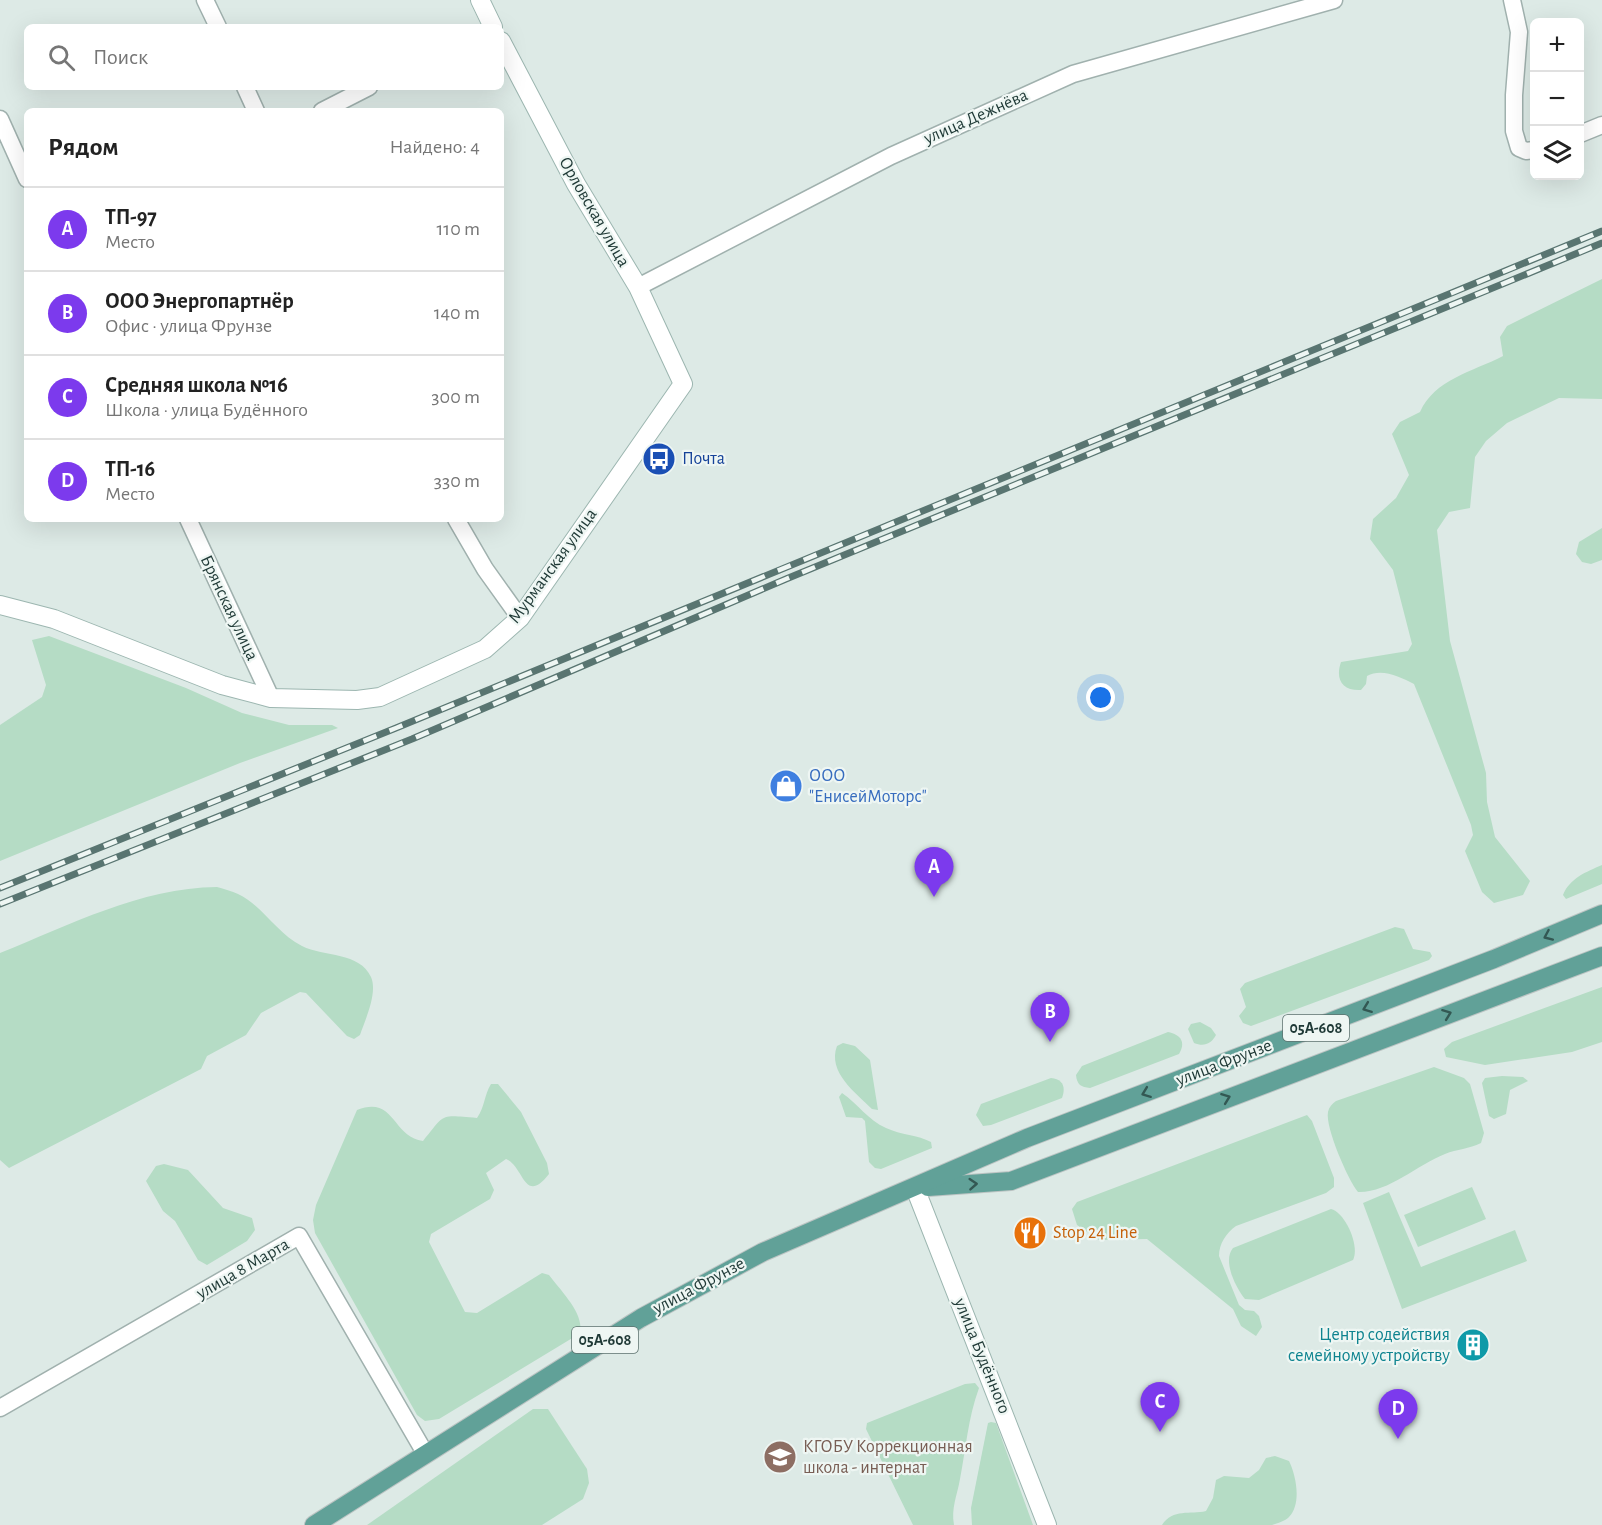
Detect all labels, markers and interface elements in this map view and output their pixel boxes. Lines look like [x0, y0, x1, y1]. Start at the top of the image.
map controls [1530, 18, 1584, 180]
button: + [1530, 18, 1584, 72]
search box [24, 24, 504, 90]
icon: search [45, 41, 78, 74]
text: Поиск [93, 46, 148, 68]
button: − [1530, 72, 1584, 126]
street label: улица Дежнёва [920, 86, 1031, 148]
button: layers [1530, 126, 1584, 180]
text: Рядом [48, 134, 119, 160]
text: Найдено: 4 [390, 137, 480, 157]
street label: Орловская улица [555, 154, 633, 270]
text: ТП-97 [105, 206, 157, 228]
text: A [62, 219, 74, 239]
text: 110 m [436, 219, 480, 239]
text: Место [105, 232, 155, 252]
text: ООО Энергопартнёр [105, 290, 294, 312]
text: B [62, 303, 73, 323]
text: 140 m [434, 303, 480, 323]
text: Офис · улица Фрунзе [105, 316, 272, 336]
text: Средняя школа №16 [105, 374, 288, 396]
text: C [62, 387, 73, 407]
text: 300 m [431, 387, 480, 407]
text: Школа · улица Будённого [105, 400, 308, 420]
bus stop icon: Почта [641, 441, 677, 477]
place label: Почта [682, 450, 725, 468]
text: ТП-16 [105, 458, 155, 480]
text: D [61, 471, 74, 491]
text: 330 m [434, 471, 480, 491]
text: Место [105, 484, 155, 504]
street label: Мурманская улица [505, 505, 601, 627]
street label: Брянская улица [197, 553, 261, 663]
your location [1086, 683, 1115, 712]
place label: ООО "ЕнисейМоторс" [809, 767, 927, 806]
shop icon: ООО "ЕнисейМоторс" [768, 768, 804, 804]
pin: A [914, 848, 954, 897]
one-way arrow [1543, 929, 1554, 941]
pin: B [1030, 992, 1070, 1042]
one-way arrow [1362, 1001, 1373, 1013]
one-way arrow [1441, 1009, 1452, 1021]
road number: 05А-608 [1283, 1015, 1349, 1041]
street label: улица Фрунзе [1173, 1037, 1274, 1090]
one-way arrow [1141, 1086, 1152, 1099]
one-way arrow [1219, 1093, 1230, 1105]
one-way arrow [968, 1178, 977, 1191]
restaurant icon: Stop 24 Line [1012, 1215, 1048, 1251]
place label: Stop 24 Line [1053, 1224, 1137, 1242]
street label: улица 8 Марта [193, 1235, 292, 1303]
street label: улица Фрунзе [649, 1254, 748, 1318]
street label: улица Будённого [950, 1295, 1013, 1416]
place label: Центр содействия семейному устройству [1288, 1326, 1450, 1365]
road number: 05А-608 [572, 1327, 638, 1353]
building icon: Центр содействия семейному устройству [1455, 1327, 1491, 1363]
pin: C [1140, 1382, 1180, 1432]
pin: D [1378, 1390, 1418, 1439]
place label: КГОБУ Коррекционная школа - интернат [803, 1438, 973, 1477]
school or university icon: КГОБУ Коррекционная школа - интернат [762, 1439, 798, 1475]

